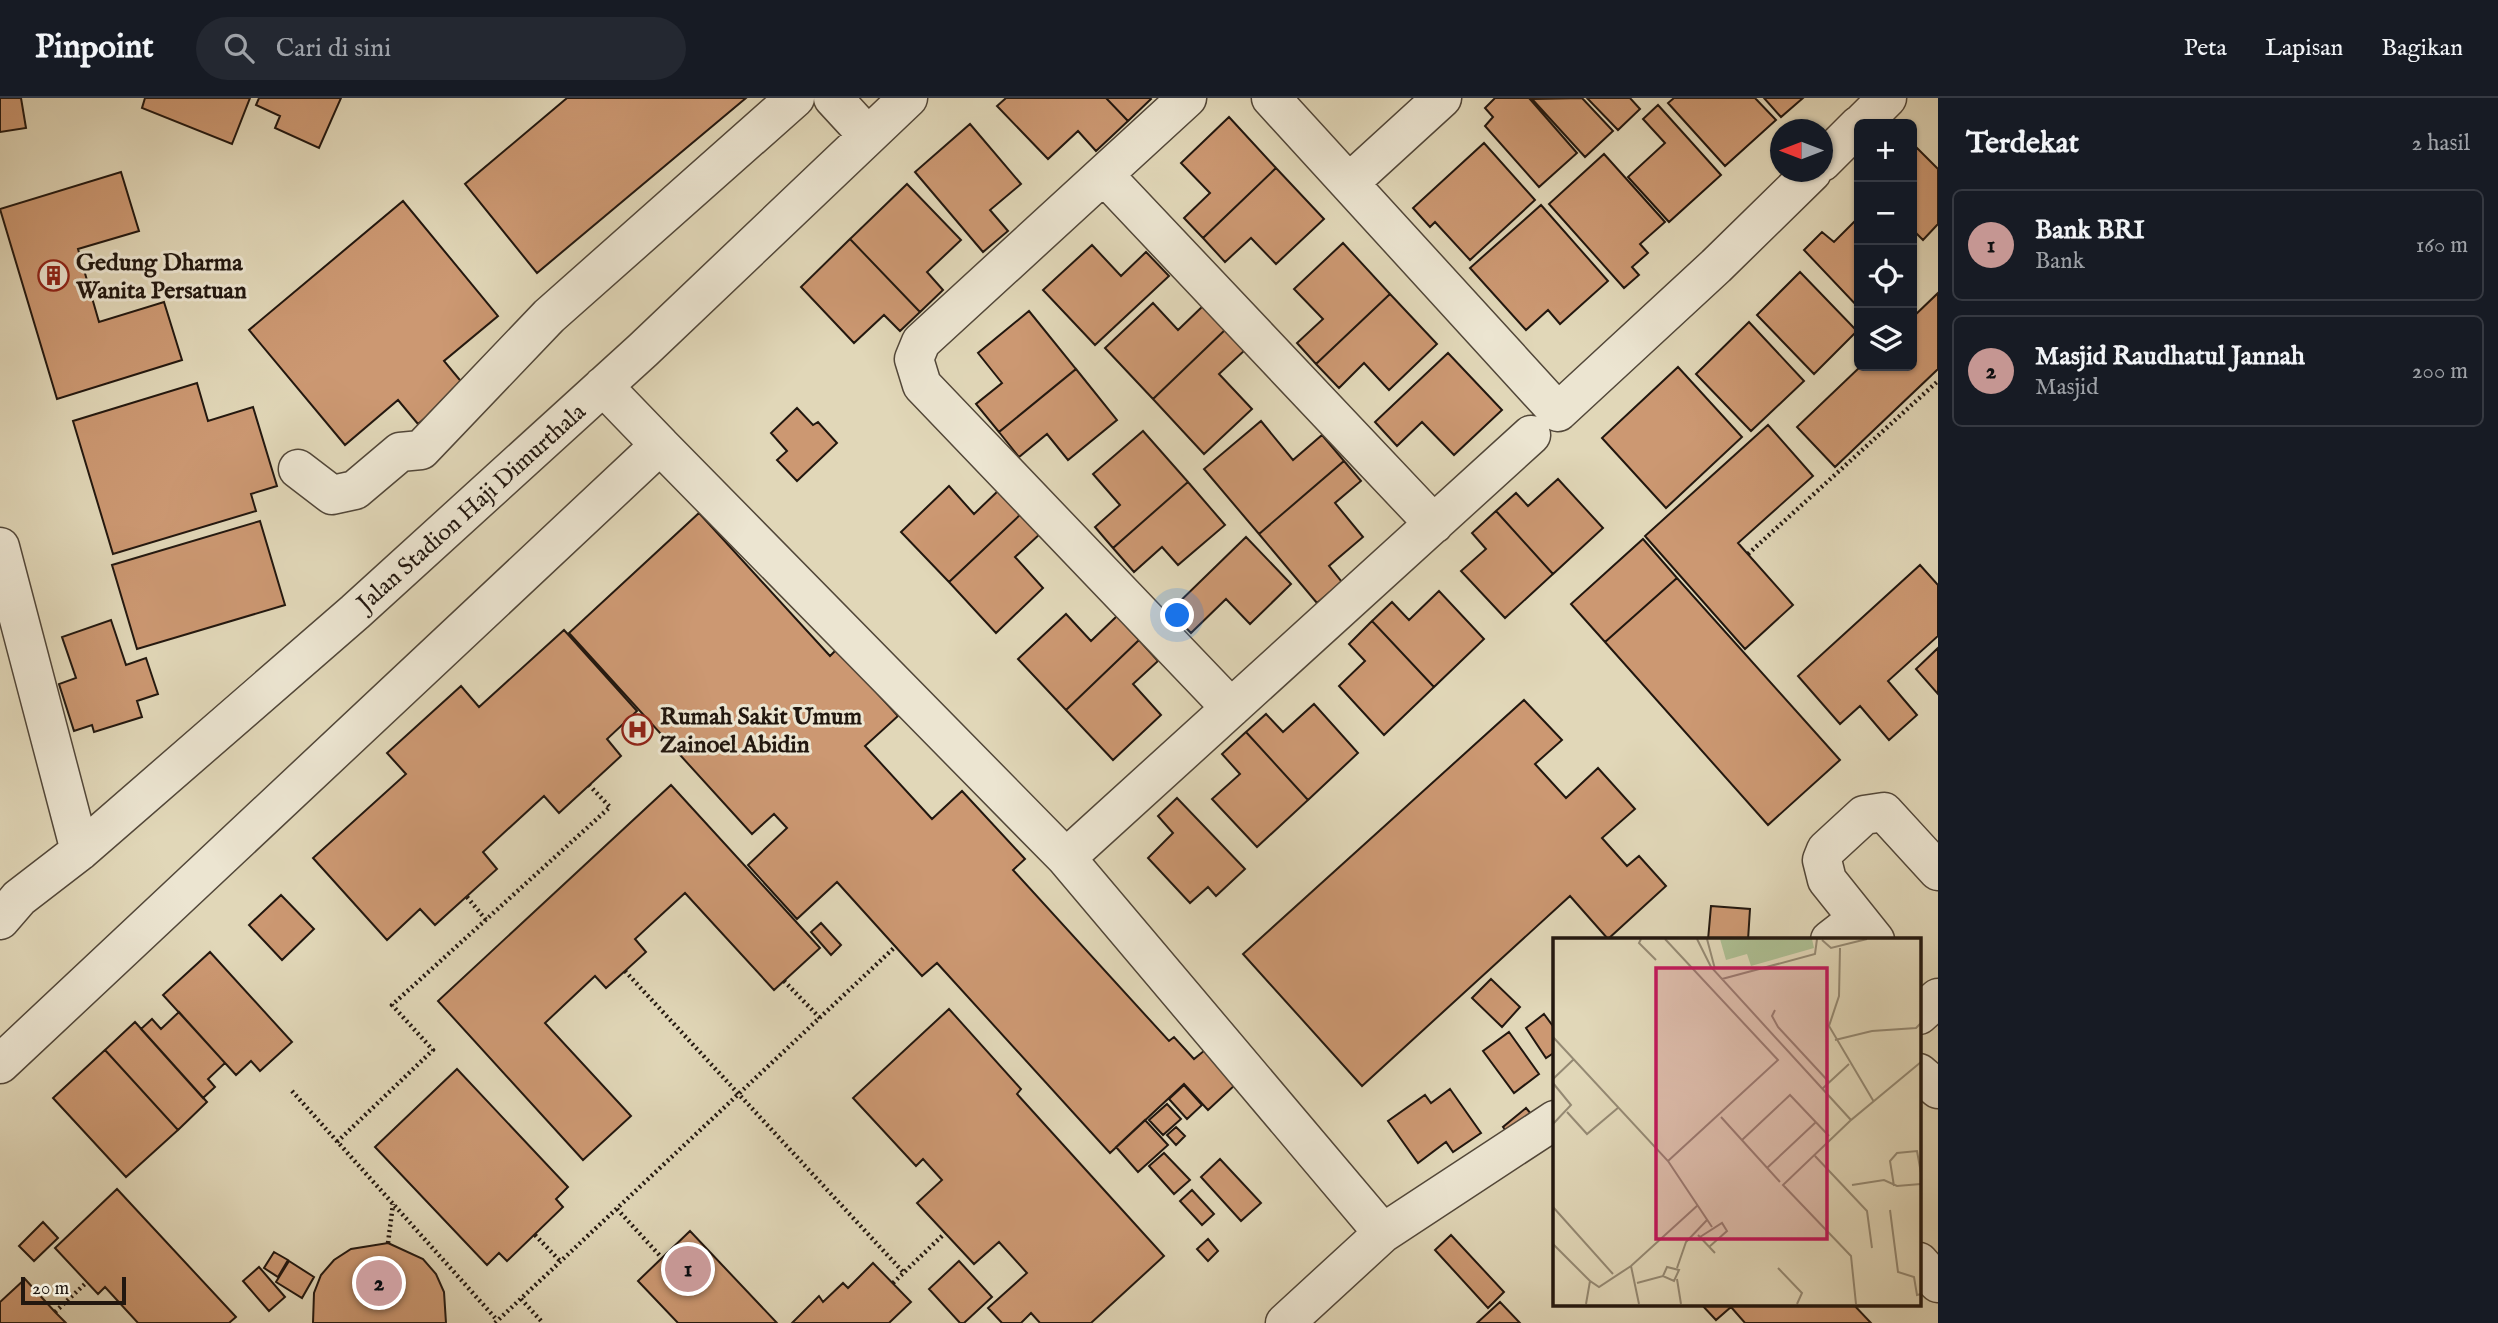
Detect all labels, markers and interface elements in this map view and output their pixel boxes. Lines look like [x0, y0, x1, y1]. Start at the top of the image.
search box [196, 17, 686, 80]
text: Pinpoint [35, 27, 154, 69]
icon: search [220, 29, 258, 67]
text: Cari di sini [276, 32, 391, 65]
text: Peta [2184, 33, 2227, 64]
text: Lapisan [2265, 33, 2343, 64]
text: Bagikan [2381, 33, 2463, 64]
north arrow [1770, 119, 1833, 182]
map controls [1854, 119, 1917, 371]
button: + [1854, 119, 1917, 182]
text: Terdekat [1966, 125, 2079, 163]
text: 2 hasil [2411, 129, 2470, 158]
button: − [1854, 182, 1917, 245]
text: Bank BRI [2035, 214, 2145, 247]
text: 1 [1987, 231, 1995, 260]
text: 160 m [2416, 231, 2468, 260]
button: locate [1854, 245, 1917, 308]
text: Bank [2035, 247, 2085, 276]
place label: Gedung Dharma Wanita Persatuan [75, 248, 247, 307]
building icon: Gedung Dharma Wanita Persatuan [36, 259, 70, 293]
button: layers [1854, 308, 1917, 371]
text: Masjid Raudhatul Jannah [2035, 340, 2305, 373]
text: 2 [1986, 357, 1996, 386]
text: 200 m [2412, 357, 2468, 386]
text: Masjid [2035, 373, 2098, 402]
street label: Jalan Stadion Haji Dimurthala [349, 397, 593, 621]
your location [1160, 598, 1194, 632]
place label: Rumah Sakit Umum Zainoel Abidin [660, 702, 862, 761]
hospital icon: Rumah Sakit Umum Zainoel Abidin [620, 713, 654, 747]
inset map [1553, 938, 1920, 1306]
pin: 1 [665, 1243, 711, 1295]
pin: 2 [356, 1257, 402, 1309]
scale bar [21, 1274, 126, 1306]
text: 20 m [32, 1277, 69, 1301]

